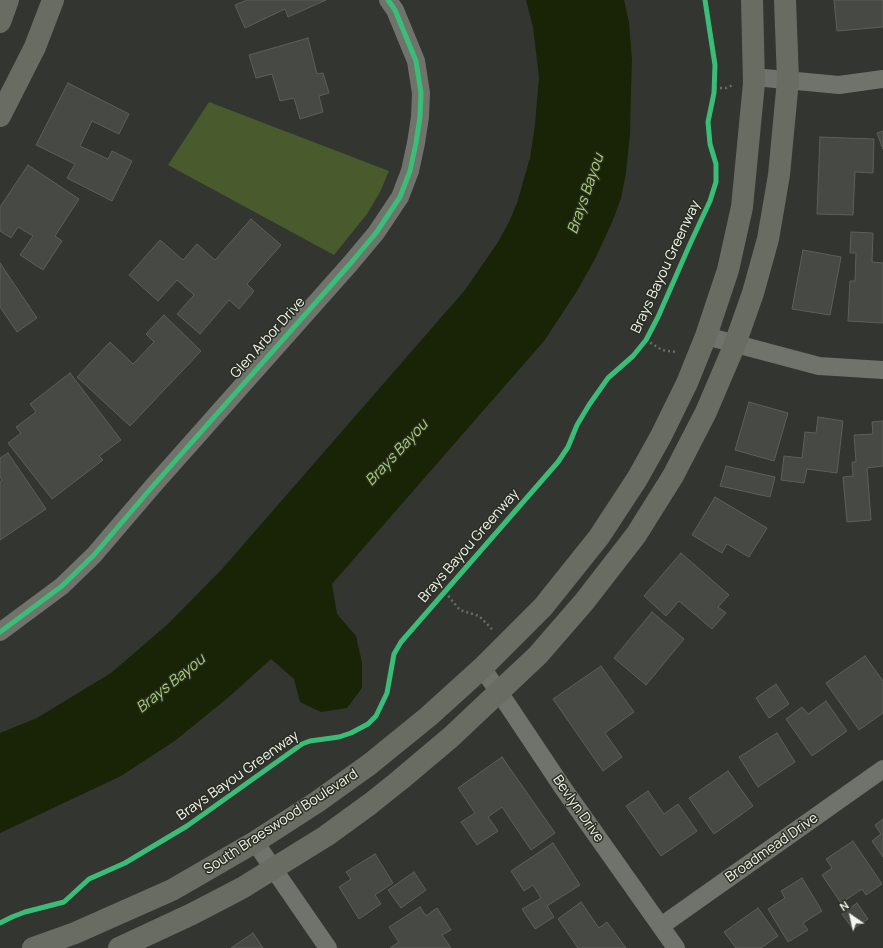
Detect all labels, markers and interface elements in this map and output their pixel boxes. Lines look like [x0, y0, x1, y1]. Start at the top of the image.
water label: Brays Bayou [564, 152, 608, 236]
street label: Brays Bayou Greenway [628, 198, 704, 336]
street label: Glen Arbor Drive [227, 294, 309, 382]
water label: Brays Bayou [362, 416, 432, 490]
street label: Brays Bayou Greenway [415, 486, 523, 606]
water label: Brays Bayou [133, 651, 209, 717]
street label: Brays Bayou Greenway [174, 728, 302, 824]
street label: South Braeswood Boulevard [201, 766, 361, 878]
street label: Bevlyn Drive [549, 772, 607, 846]
street label: Broadmead Drive [722, 810, 822, 886]
north arrow [831, 896, 871, 936]
text: N [837, 897, 851, 914]

